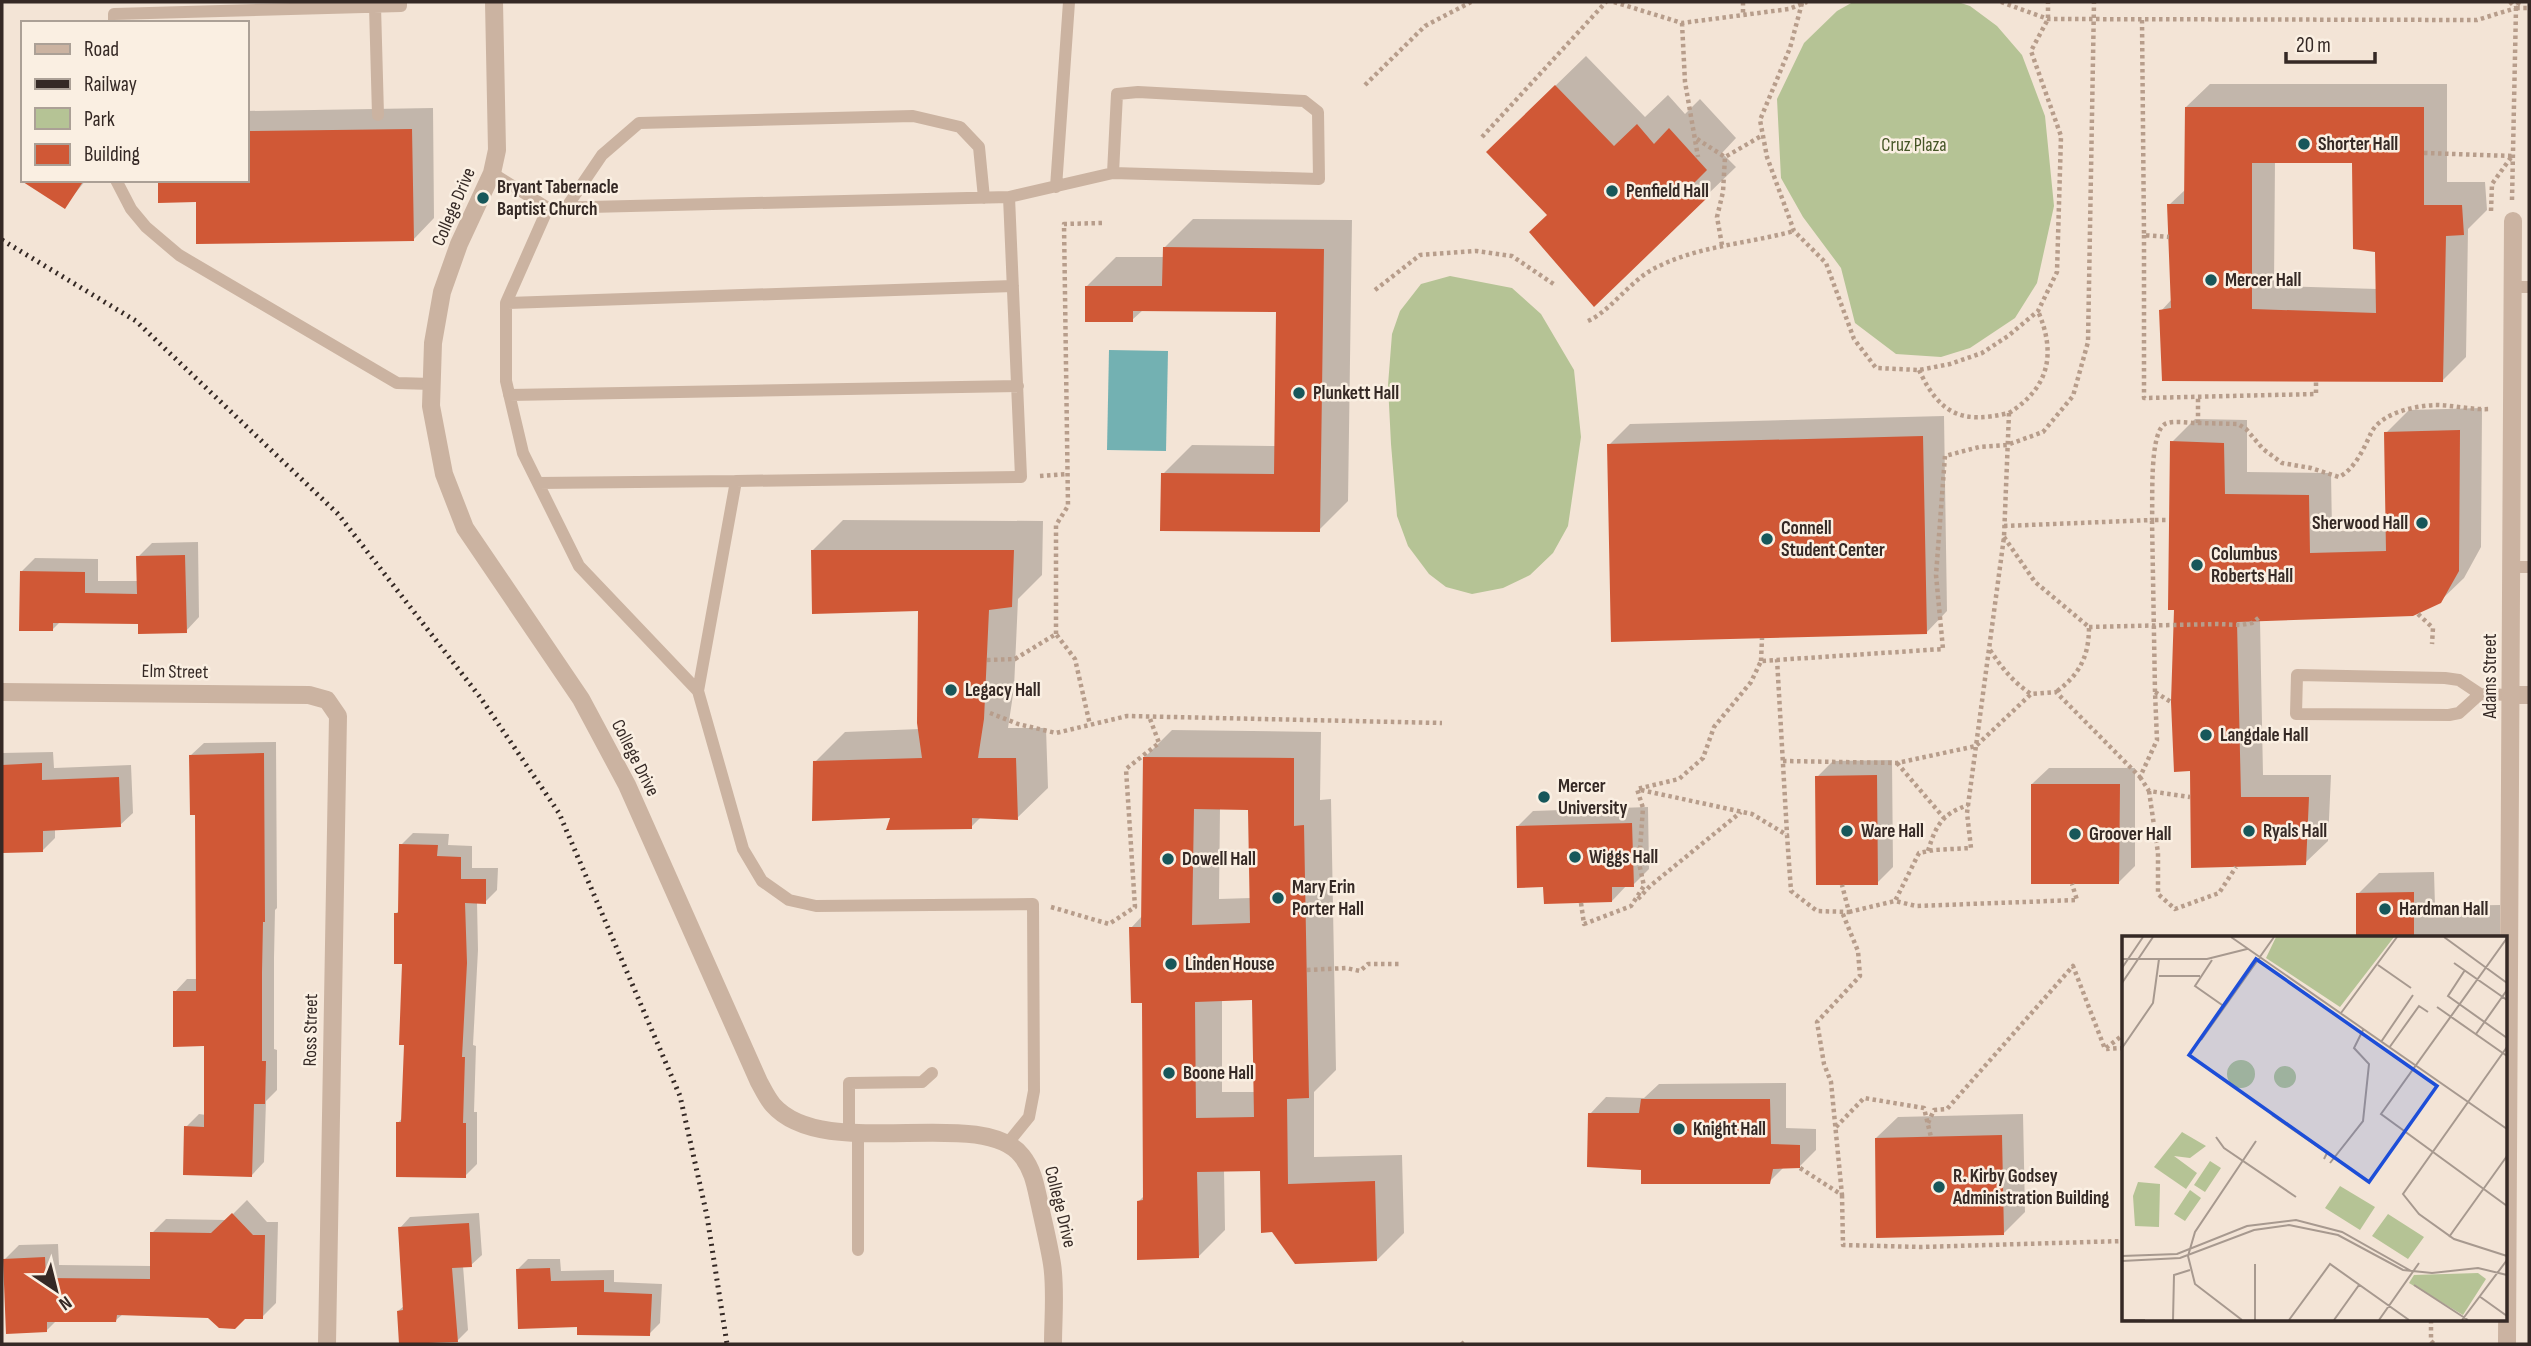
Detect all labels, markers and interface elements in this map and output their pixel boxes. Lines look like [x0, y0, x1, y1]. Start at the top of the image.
legend [21, 21, 248, 182]
scale bar [2286, 21, 2375, 65]
text: 20 m [2296, 33, 2331, 58]
text: Road [84, 37, 119, 62]
text: Railway [84, 72, 137, 97]
text: Park [84, 107, 115, 132]
place label: Shorter Hall [2318, 133, 2398, 156]
park label: Cruz Plaza [1881, 134, 1947, 157]
marker: Shorter Hall [2296, 136, 2312, 152]
text: Building [84, 142, 140, 167]
street label: College Drive [427, 164, 481, 250]
place label: Bryant Tabernacle Baptist Church [497, 176, 619, 221]
place label: Penfield Hall [1626, 180, 1709, 203]
marker: Penfield Hall [1604, 183, 1620, 199]
marker: Bryant Tabernacle Baptist Church [475, 190, 491, 206]
place label: Mercer Hall [2225, 269, 2301, 292]
marker: Mercer Hall [2203, 272, 2219, 288]
place label: Plunkett Hall [1313, 382, 1399, 405]
marker: Plunkett Hall [1291, 385, 1307, 401]
place label: Sherwood Hall [2312, 512, 2408, 535]
marker: Sherwood Hall [2414, 515, 2430, 531]
place label: Connell Student Center [1781, 517, 1885, 562]
marker: Connell Student Center [1759, 531, 1775, 547]
place label: Columbus Roberts Hall [2211, 543, 2293, 588]
marker: Columbus Roberts Hall [2189, 557, 2205, 573]
street label: Adams Street [2479, 633, 2502, 720]
street label: Elm Street [141, 660, 209, 684]
place label: Legacy Hall [965, 679, 1041, 702]
marker: Legacy Hall [943, 682, 959, 698]
street label: College Drive [606, 716, 664, 800]
place label: Langdale Hall [2220, 724, 2308, 747]
marker: Langdale Hall [2198, 727, 2214, 743]
place label: Mercer University [1558, 775, 1627, 820]
marker: Mercer University [1536, 789, 1552, 805]
place label: Ware Hall [1861, 820, 1924, 843]
place label: Ryals Hall [2263, 820, 2327, 843]
marker: Ware Hall [1839, 823, 1855, 839]
place label: Groover Hall [2089, 823, 2171, 846]
marker: Ryals Hall [2241, 823, 2257, 839]
marker: Groover Hall [2067, 826, 2083, 842]
place label: Wiggs Hall [1589, 846, 1658, 869]
place label: Dowell Hall [1182, 848, 1256, 871]
marker: Wiggs Hall [1567, 849, 1583, 865]
marker: Dowell Hall [1160, 851, 1176, 867]
place label: Mary Erin Porter Hall [1292, 876, 1364, 921]
marker: Mary Erin Porter Hall [1270, 890, 1286, 906]
place label: Hardman Hall [2399, 898, 2488, 921]
marker: Hardman Hall [2377, 901, 2393, 917]
inset map [2122, 936, 2506, 1322]
place label: Linden House [1185, 953, 1275, 976]
marker: Linden House [1163, 956, 1179, 972]
street label: Ross Street [299, 993, 323, 1067]
place label: Boone Hall [1183, 1062, 1254, 1085]
marker: Boone Hall [1161, 1065, 1177, 1081]
place label: Knight Hall [1693, 1118, 1766, 1141]
marker: Knight Hall [1671, 1121, 1687, 1137]
street label: College Drive [1039, 1164, 1081, 1250]
place label: R. Kirby Godsey Administration Building [1952, 1165, 2109, 1210]
marker: R. Kirby Godsey Administration Building [1931, 1179, 1947, 1195]
north arrow [21, 1255, 91, 1325]
text: N [54, 1290, 76, 1315]

